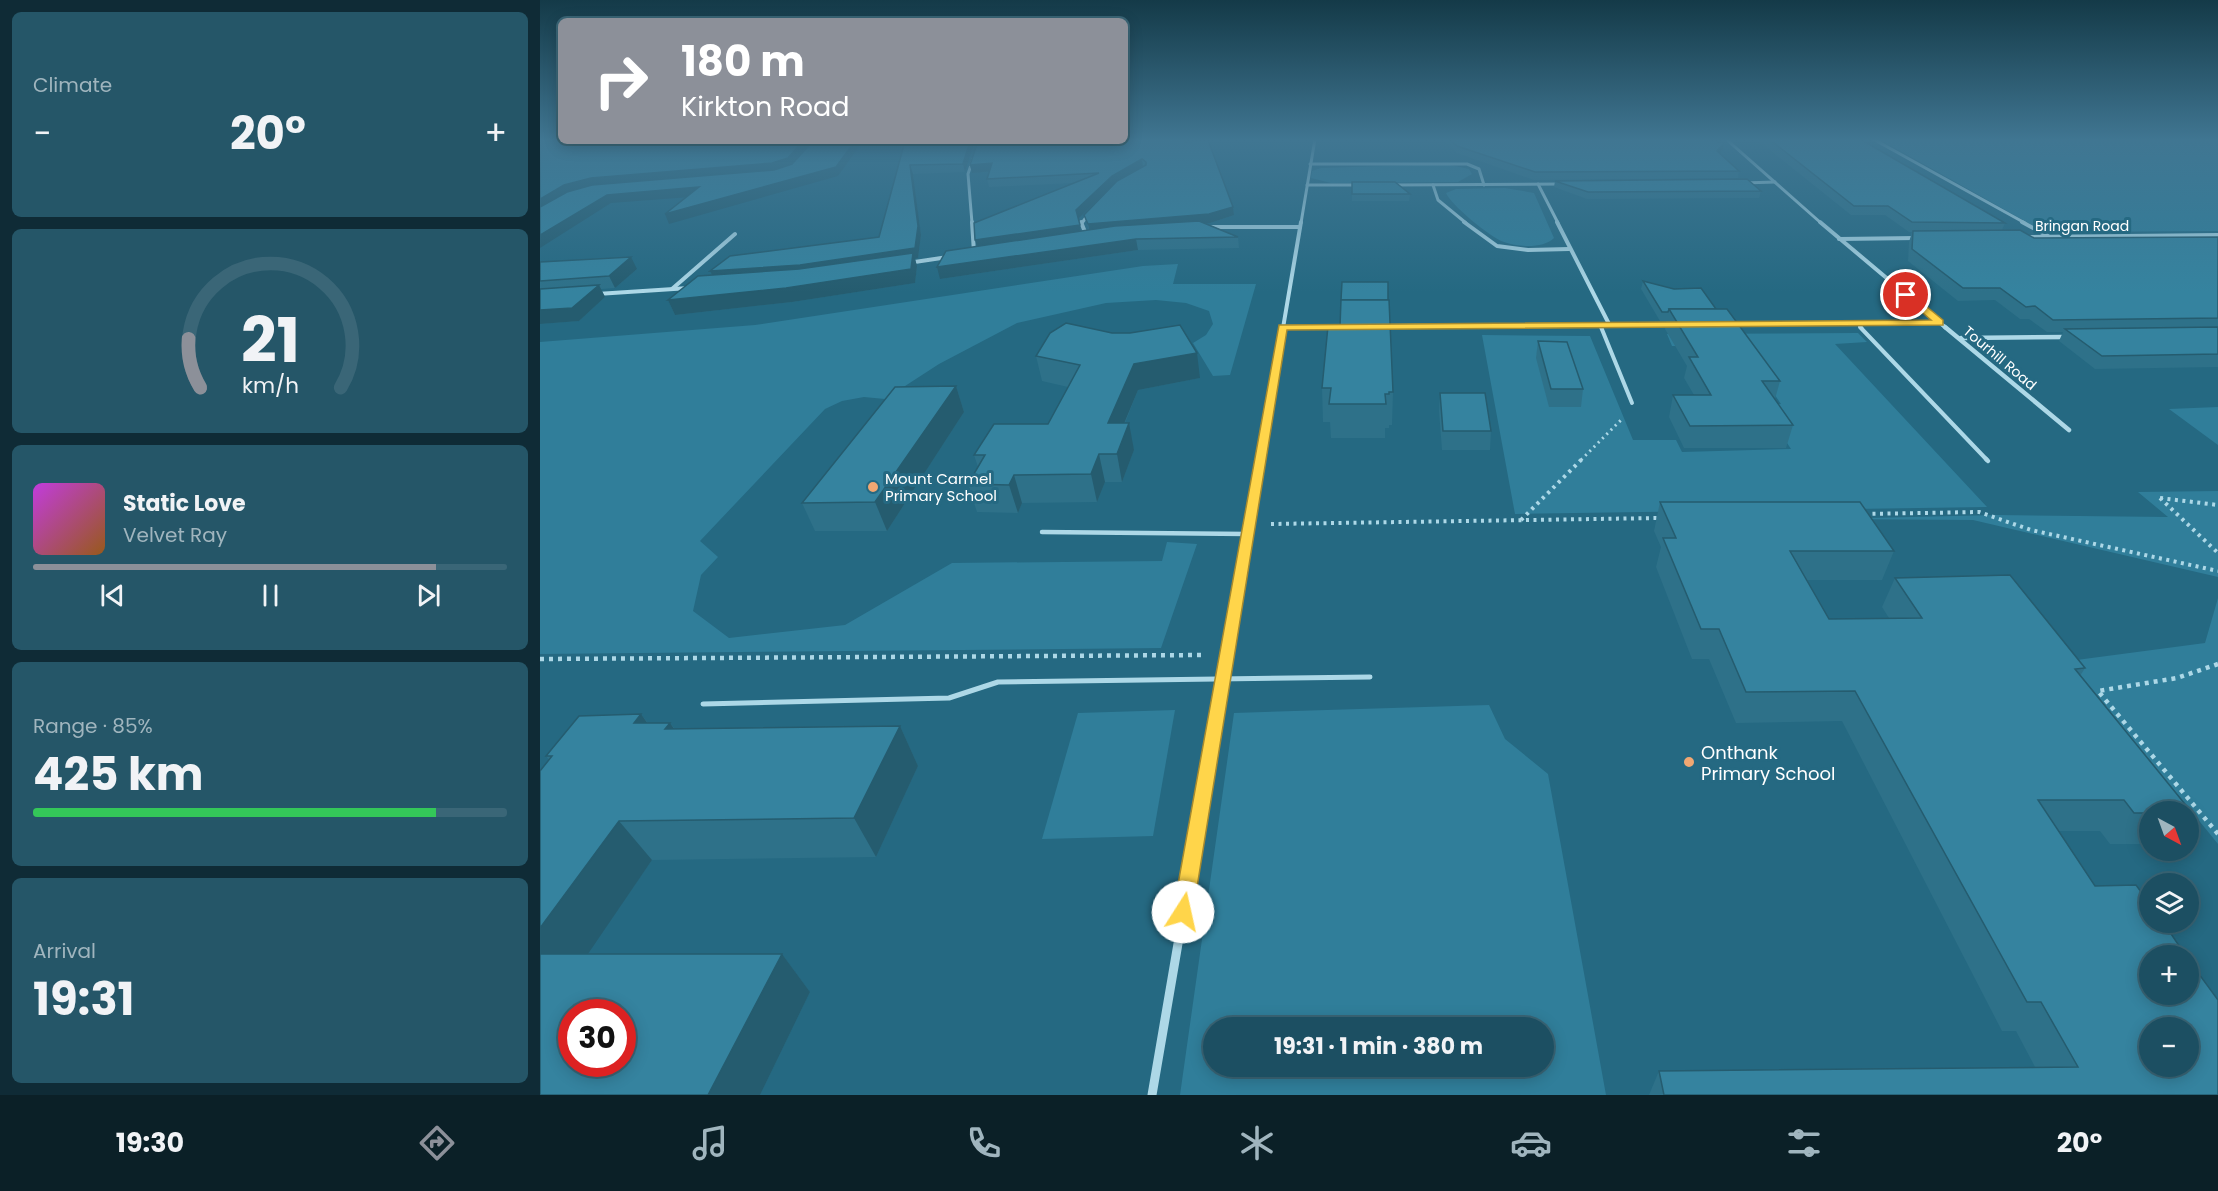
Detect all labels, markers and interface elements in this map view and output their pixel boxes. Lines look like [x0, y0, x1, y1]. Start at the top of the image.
text: 180 m [681, 32, 805, 91]
icon: right [582, 42, 660, 120]
text: Climate [33, 71, 112, 99]
text: Kirkton Road [681, 88, 850, 125]
text: 20° [230, 102, 306, 165]
text: − [33, 110, 51, 157]
text: + [484, 110, 507, 157]
street label: Bringan Road [2035, 216, 2129, 236]
pin [1880, 269, 1931, 320]
icon: arrive [1889, 278, 1922, 311]
text: 21 [240, 296, 300, 384]
street label: Tourhill Road [1959, 321, 2041, 395]
text: km/h [241, 370, 299, 401]
place label: Mount Carmel Primary School [885, 468, 997, 506]
marker: Mount Carmel Primary School [866, 480, 880, 494]
text: Static Love [123, 488, 246, 519]
text: Velvet Ray [123, 521, 227, 549]
icon: previous [96, 579, 129, 612]
icon: pause [254, 579, 287, 612]
icon: next [412, 579, 445, 612]
text: Range · 85% [33, 712, 153, 740]
place label: Onthank Primary School [1701, 740, 1835, 786]
text: 425 km [33, 743, 203, 806]
marker: Onthank Primary School [1682, 755, 1696, 769]
north arrow [2139, 801, 2199, 861]
map controls [2139, 801, 2199, 1077]
button: layers [2139, 873, 2199, 933]
position arrow [1151, 880, 1215, 944]
text: Arrival [33, 937, 96, 965]
button: + [2139, 945, 2199, 1005]
text: 19:31 [33, 968, 135, 1031]
speed limit sign: 30 [558, 999, 636, 1077]
button: − [2139, 1017, 2199, 1077]
text: 19:31 · 1 min · 380 m [1274, 1031, 1483, 1062]
icon: directions [416, 1122, 458, 1164]
icon: music [689, 1122, 731, 1164]
icon: phone [963, 1122, 1005, 1164]
icon: climate [1236, 1122, 1278, 1164]
icon: car [1510, 1122, 1552, 1164]
icon: filters [1783, 1122, 1825, 1164]
text: 19:30 [116, 1124, 184, 1161]
text: 20° [2057, 1124, 2102, 1161]

